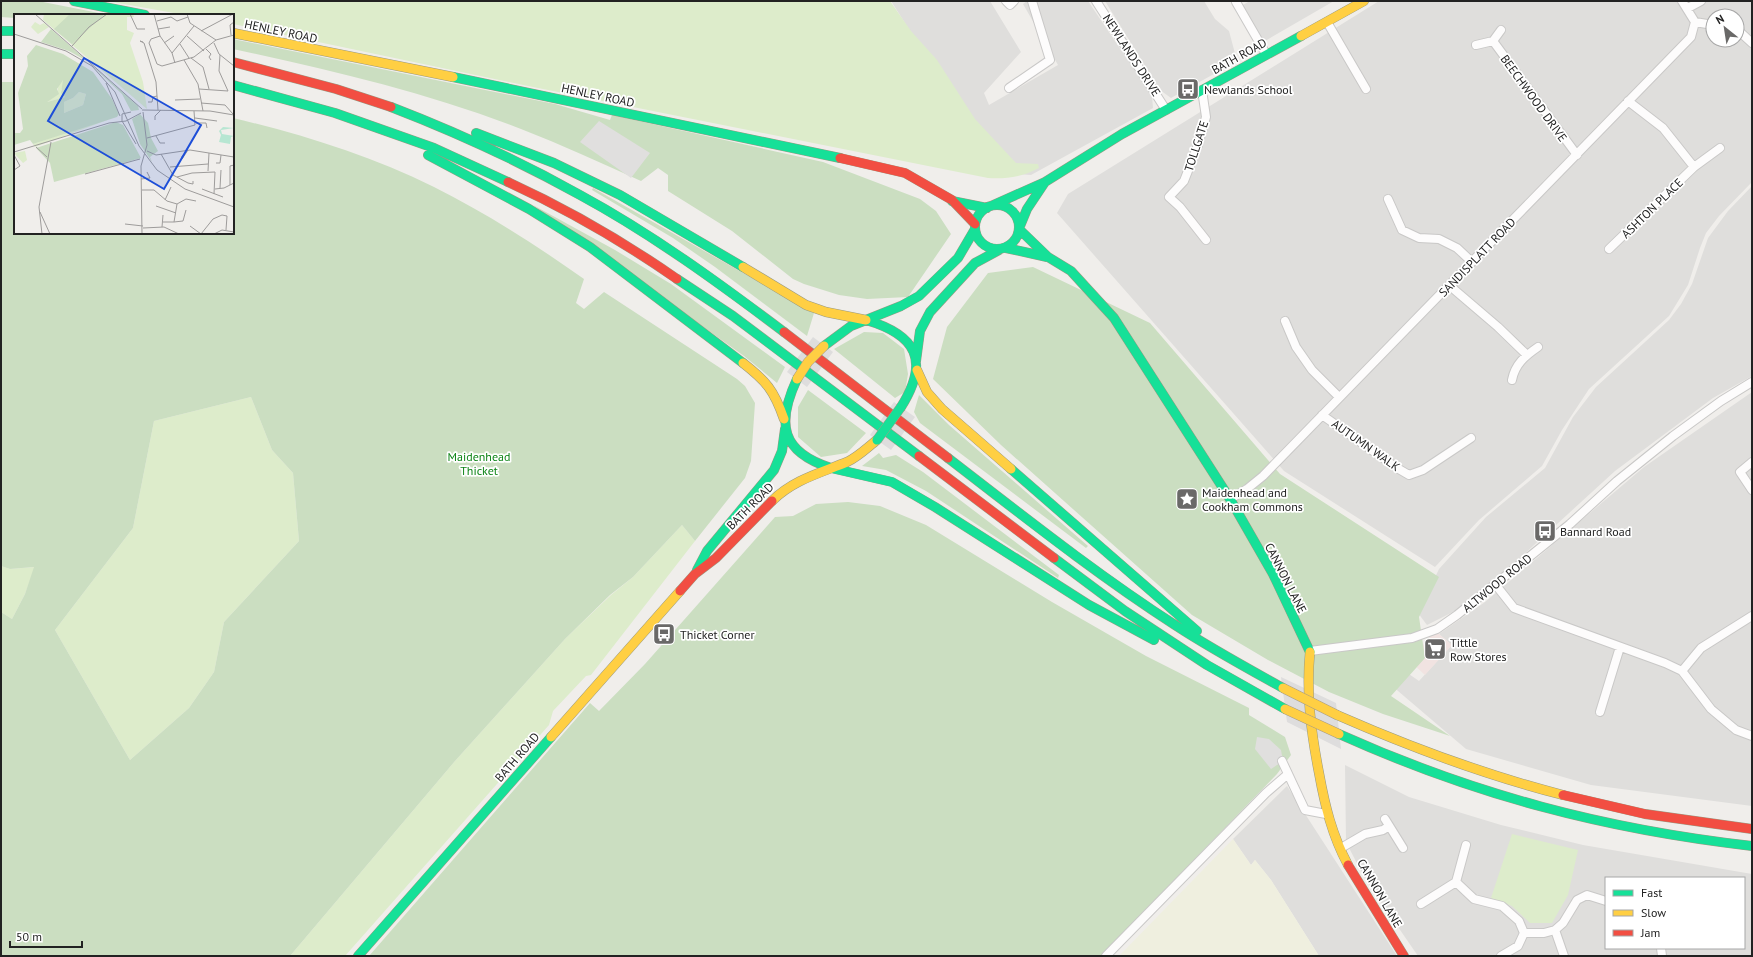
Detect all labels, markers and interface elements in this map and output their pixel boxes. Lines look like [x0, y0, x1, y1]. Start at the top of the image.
north arrow [1705, 8, 1745, 48]
street label: NEWLANDS DRIVE [1100, 11, 1164, 99]
text: N [1713, 11, 1727, 27]
inset map [14, 14, 234, 234]
street label: HENLEY ROAD [243, 16, 319, 46]
street label: BATH ROAD [1209, 35, 1269, 77]
street label: BEECHWOOD DRIVE [1497, 52, 1571, 144]
bus stop icon: Newlands School [1175, 76, 1201, 102]
street label: HENLEY ROAD [560, 80, 636, 110]
place label: Newlands School [1204, 82, 1293, 97]
street label: TOLLGATE [1181, 119, 1211, 173]
street label: ASHTON PLACE [1618, 175, 1686, 241]
street label: SANDISPLATT ROAD [1435, 214, 1519, 300]
street label: AUTUMN WALK [1329, 416, 1403, 474]
park label: Maidenhead Thicket [448, 449, 510, 478]
street label: BATH ROAD [723, 479, 777, 533]
place label: Maidenhead and Cookham Commons [1202, 485, 1303, 514]
place icon: Maidenhead and Cookham Commons [1174, 486, 1200, 512]
bus stop icon: Bannard Road [1532, 518, 1558, 544]
place label: Bannard Road [1560, 524, 1631, 539]
street label: CANNON LANE [1262, 540, 1310, 616]
street label: ALTWOOD ROAD [1459, 550, 1535, 616]
bus stop icon: Thicket Corner [651, 621, 677, 647]
place label: Thicket Corner [680, 627, 755, 642]
place label: Tittle Row Stores [1450, 635, 1507, 664]
supermarket icon: Tittle Row Stores [1422, 636, 1448, 662]
street label: BATH ROAD [491, 729, 543, 785]
street label: CANNON LANE [1354, 856, 1406, 930]
legend [1605, 877, 1745, 949]
text: Fast [1641, 885, 1662, 900]
text: Slow [1641, 905, 1666, 920]
scale bar [10, 923, 82, 949]
text: Jam [1640, 925, 1660, 940]
text: 50 m [16, 929, 42, 944]

